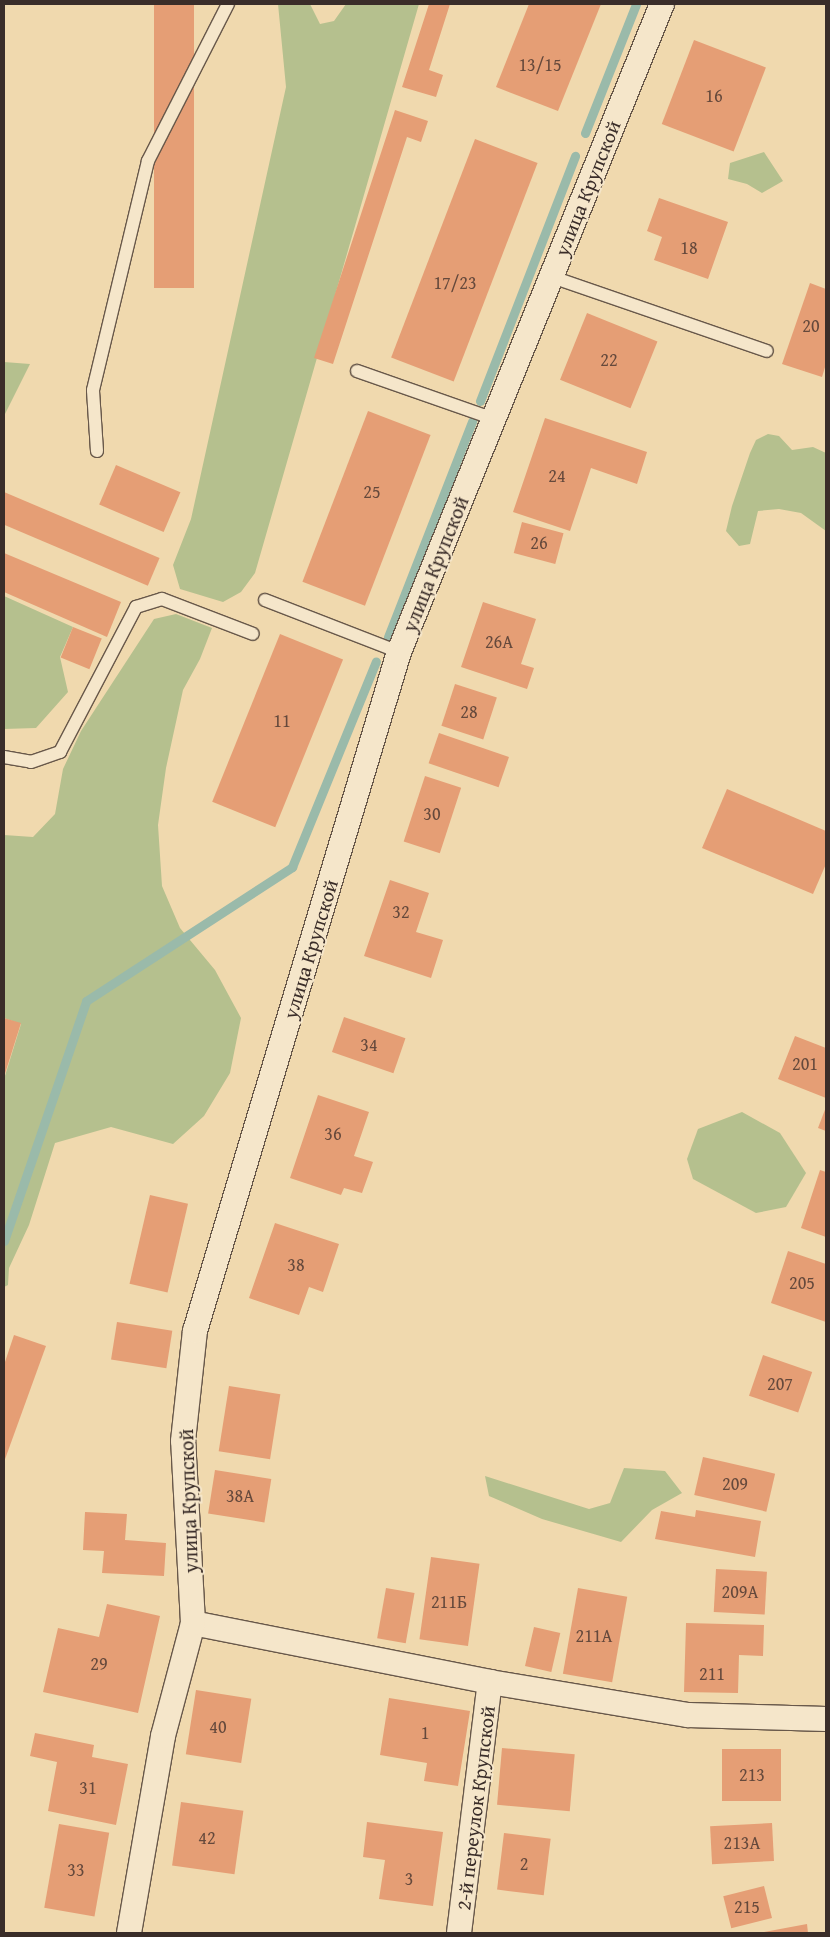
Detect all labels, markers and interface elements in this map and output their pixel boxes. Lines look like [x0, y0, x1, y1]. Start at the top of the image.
house number: 13/15 [518, 54, 562, 76]
house number: 16 [705, 85, 723, 107]
street label: улица Крупской [549, 117, 625, 259]
house number: 18 [680, 237, 698, 259]
house number: 17/23 [433, 272, 477, 294]
house number: 20 [802, 315, 820, 337]
house number: 22 [600, 349, 618, 371]
house number: 24 [548, 465, 566, 487]
house number: 25 [363, 481, 381, 503]
street label: улица Крупской [397, 493, 473, 635]
house number: 26 [530, 532, 548, 554]
house number: 26А [485, 631, 513, 653]
house number: 28 [460, 701, 478, 723]
house number: 11 [273, 710, 291, 732]
house number: 30 [423, 803, 441, 825]
street label: улица Крупской [277, 876, 343, 1022]
house number: 32 [392, 901, 410, 923]
house number: 34 [360, 1034, 378, 1056]
house number: 201 [792, 1053, 818, 1075]
house number: 36 [324, 1123, 342, 1145]
house number: 38 [287, 1254, 305, 1276]
house number: 205 [789, 1272, 815, 1294]
house number: 207 [767, 1373, 793, 1395]
street label: улица Крупской [173, 1428, 203, 1574]
house number: 209 [722, 1473, 748, 1495]
house number: 38А [226, 1485, 254, 1507]
house number: 209А [722, 1581, 758, 1603]
house number: 211Б [431, 1591, 467, 1613]
house number: 211А [576, 1625, 612, 1647]
house number: 29 [90, 1653, 108, 1675]
house number: 211 [699, 1663, 725, 1685]
street label: 2-й переулок Крупской [451, 1704, 499, 1912]
house number: 40 [209, 1716, 227, 1738]
house number: 1 [421, 1722, 429, 1744]
house number: 213 [739, 1764, 765, 1786]
house number: 31 [79, 1777, 97, 1799]
house number: 42 [198, 1827, 216, 1849]
house number: 213А [724, 1832, 760, 1854]
house number: 2 [520, 1853, 528, 1875]
house number: 33 [67, 1859, 85, 1881]
house number: 3 [405, 1868, 413, 1890]
house number: 215 [734, 1896, 760, 1918]

